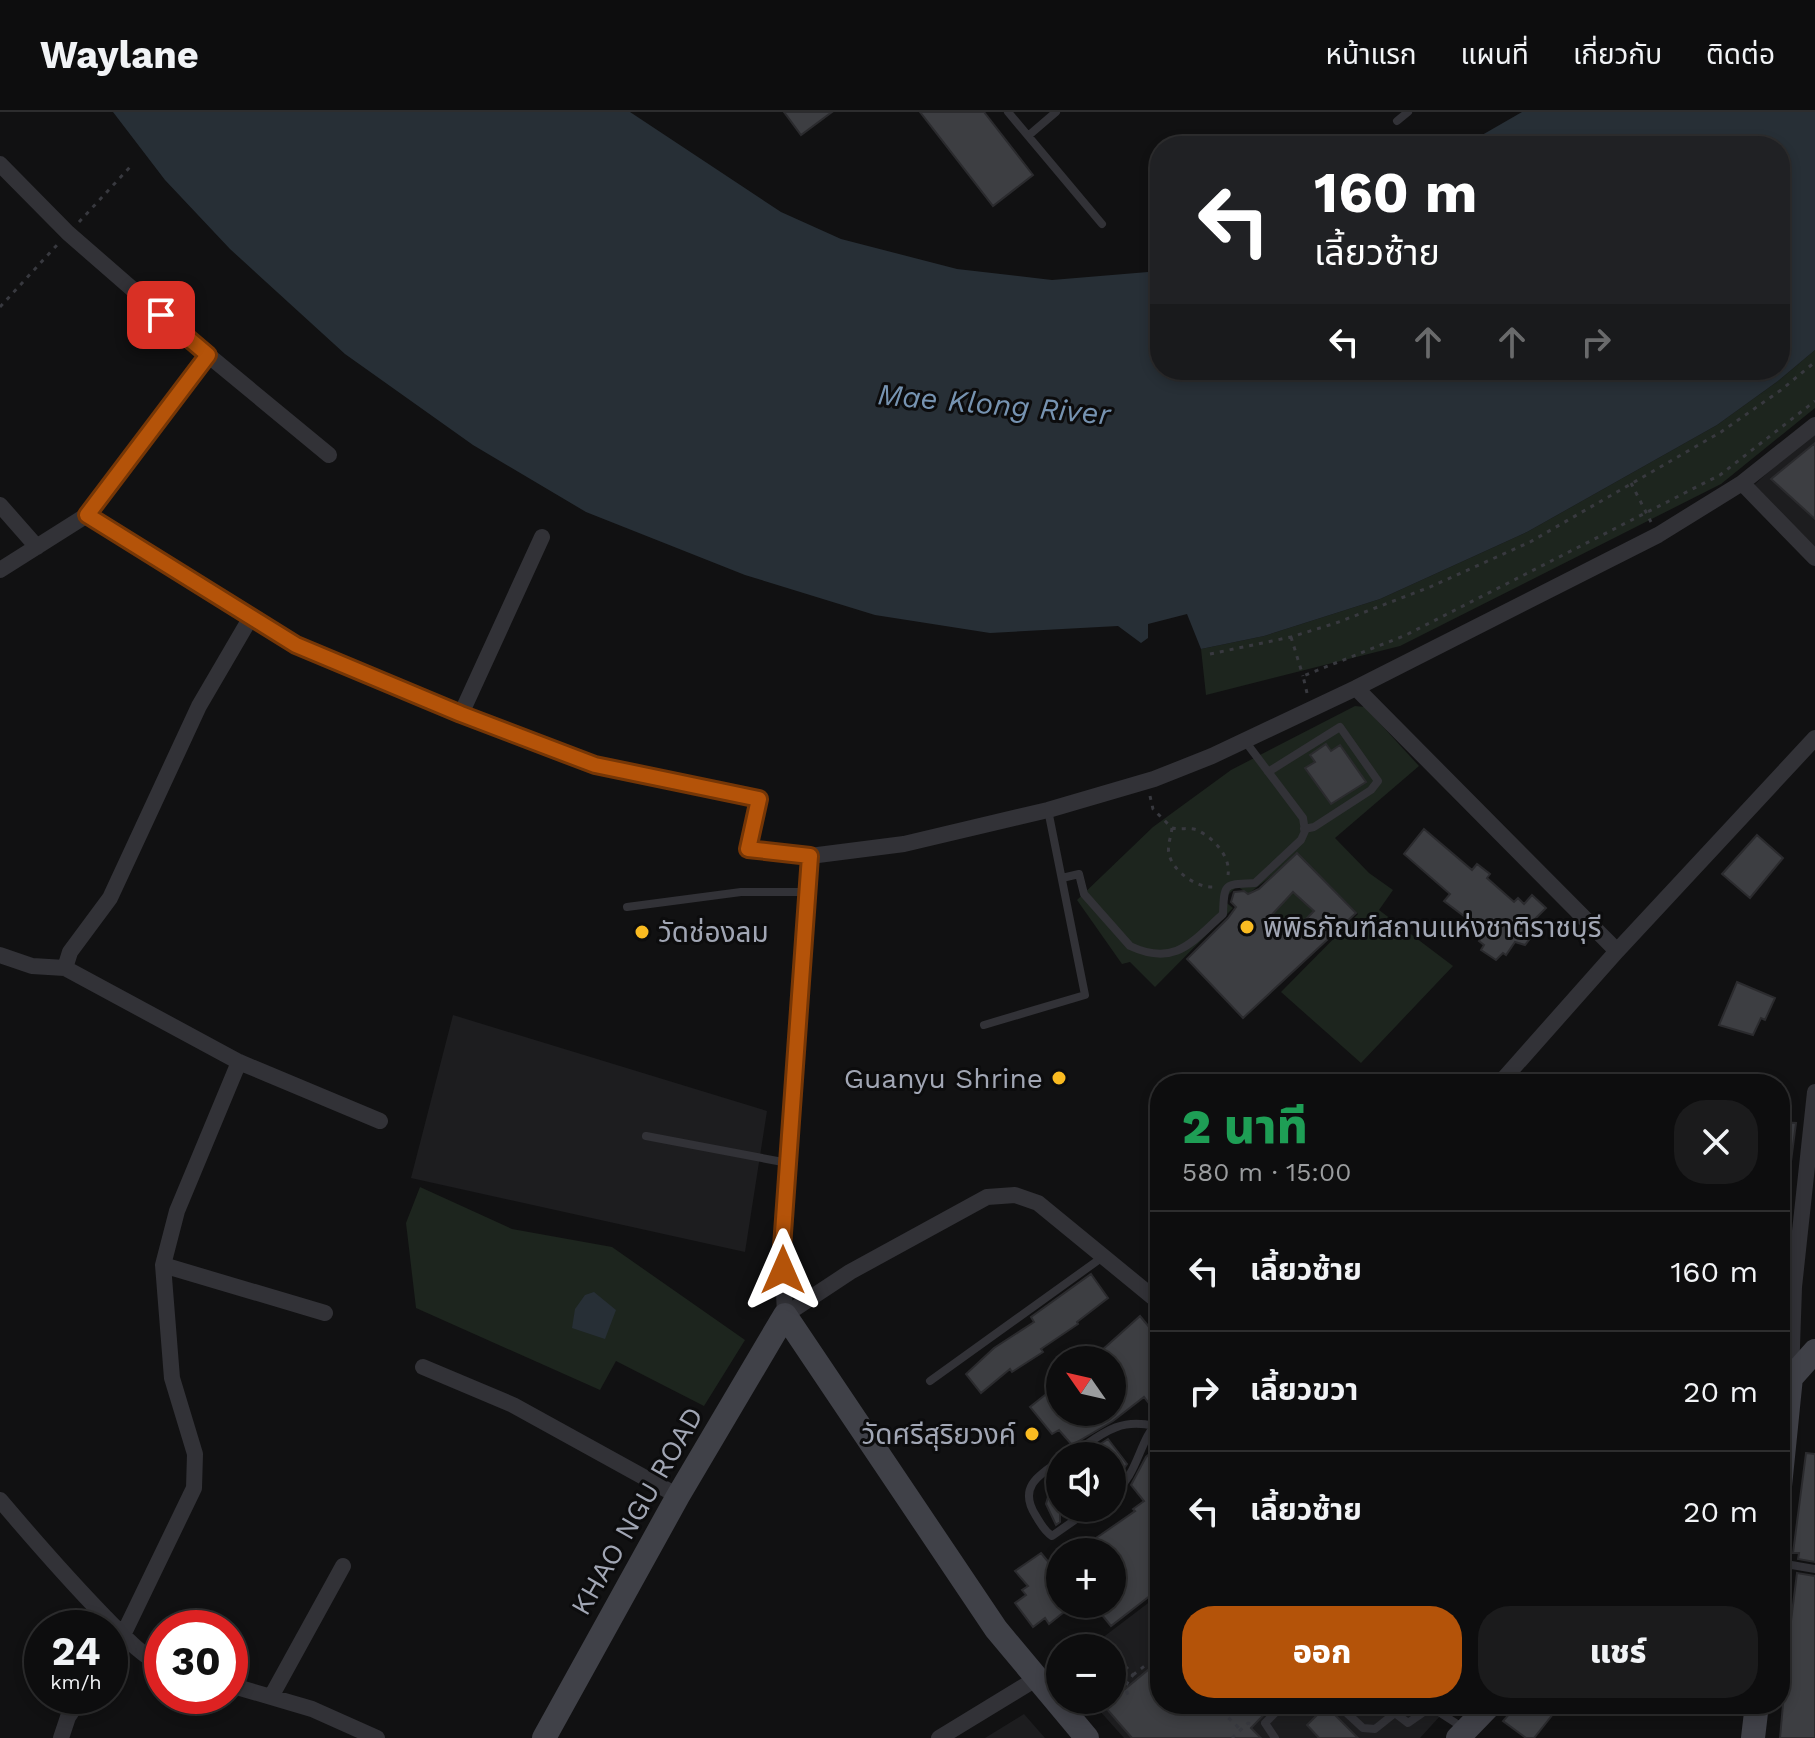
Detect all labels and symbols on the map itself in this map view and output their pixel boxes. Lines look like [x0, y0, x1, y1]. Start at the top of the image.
pin [127, 281, 195, 349]
water label: Mae Klong River [876, 376, 1113, 432]
place label: พิพิธภัณฑ์สถานแห่งชาติราชบุรี [1263, 911, 1601, 944]
place label: วัดช่องลม [658, 916, 769, 949]
marker: พิพิธภัณฑ์สถานแห่งชาติราชบุรี [1238, 918, 1256, 936]
marker: วัดช่องลม [633, 923, 651, 941]
place label: Guanyu Shrine [844, 1062, 1043, 1095]
marker: Guanyu Shrine [1050, 1069, 1068, 1087]
position arrow [741, 1228, 825, 1312]
north arrow [1046, 1346, 1126, 1426]
street label: KHAO NGU ROAD [564, 1401, 710, 1621]
place label: วัดศรีสุริยวงค์ [861, 1418, 1016, 1451]
marker: วัดศรีสุริยวงค์ [1023, 1425, 1041, 1443]
speed limit sign: 30 [144, 1610, 248, 1714]

